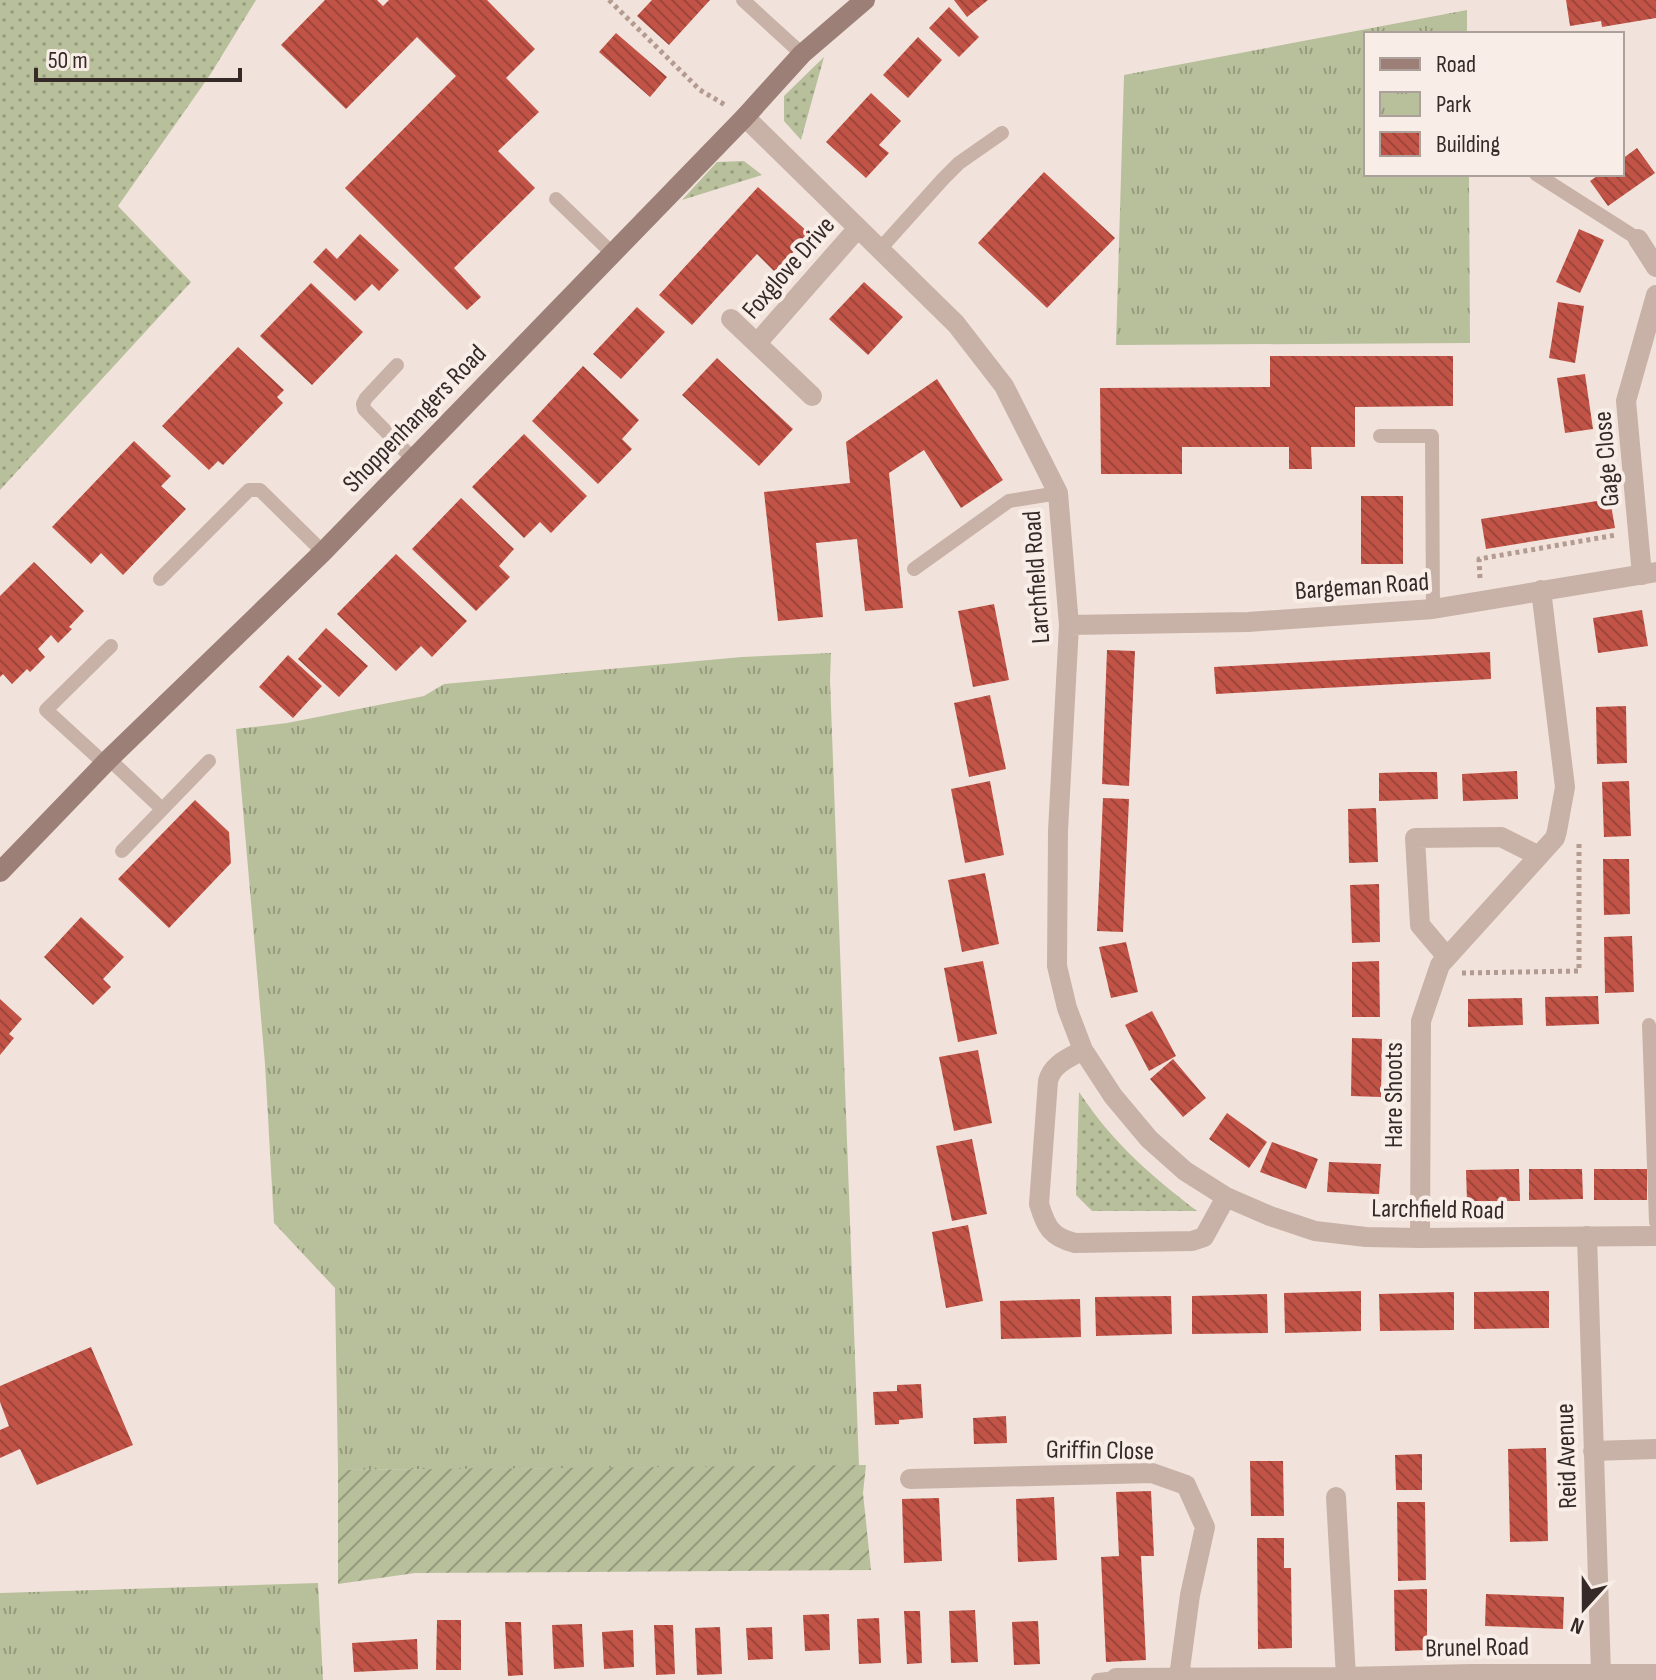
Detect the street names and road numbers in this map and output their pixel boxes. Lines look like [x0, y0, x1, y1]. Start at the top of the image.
street label: Foxglove Drive [736, 210, 842, 326]
street label: Shoppenhangers Road [337, 339, 493, 499]
street label: Gage Close [1587, 410, 1627, 508]
street label: Larchfield Road [1017, 510, 1057, 644]
street label: Bargeman Road [1294, 567, 1430, 607]
street label: Hare Shoots [1379, 1042, 1410, 1148]
street label: Larchfield Road [1371, 1193, 1505, 1227]
street label: Reid Avenue [1550, 1403, 1584, 1509]
street label: Griffin Close [1046, 1435, 1154, 1467]
street label: Brunel Road [1425, 1632, 1529, 1664]

